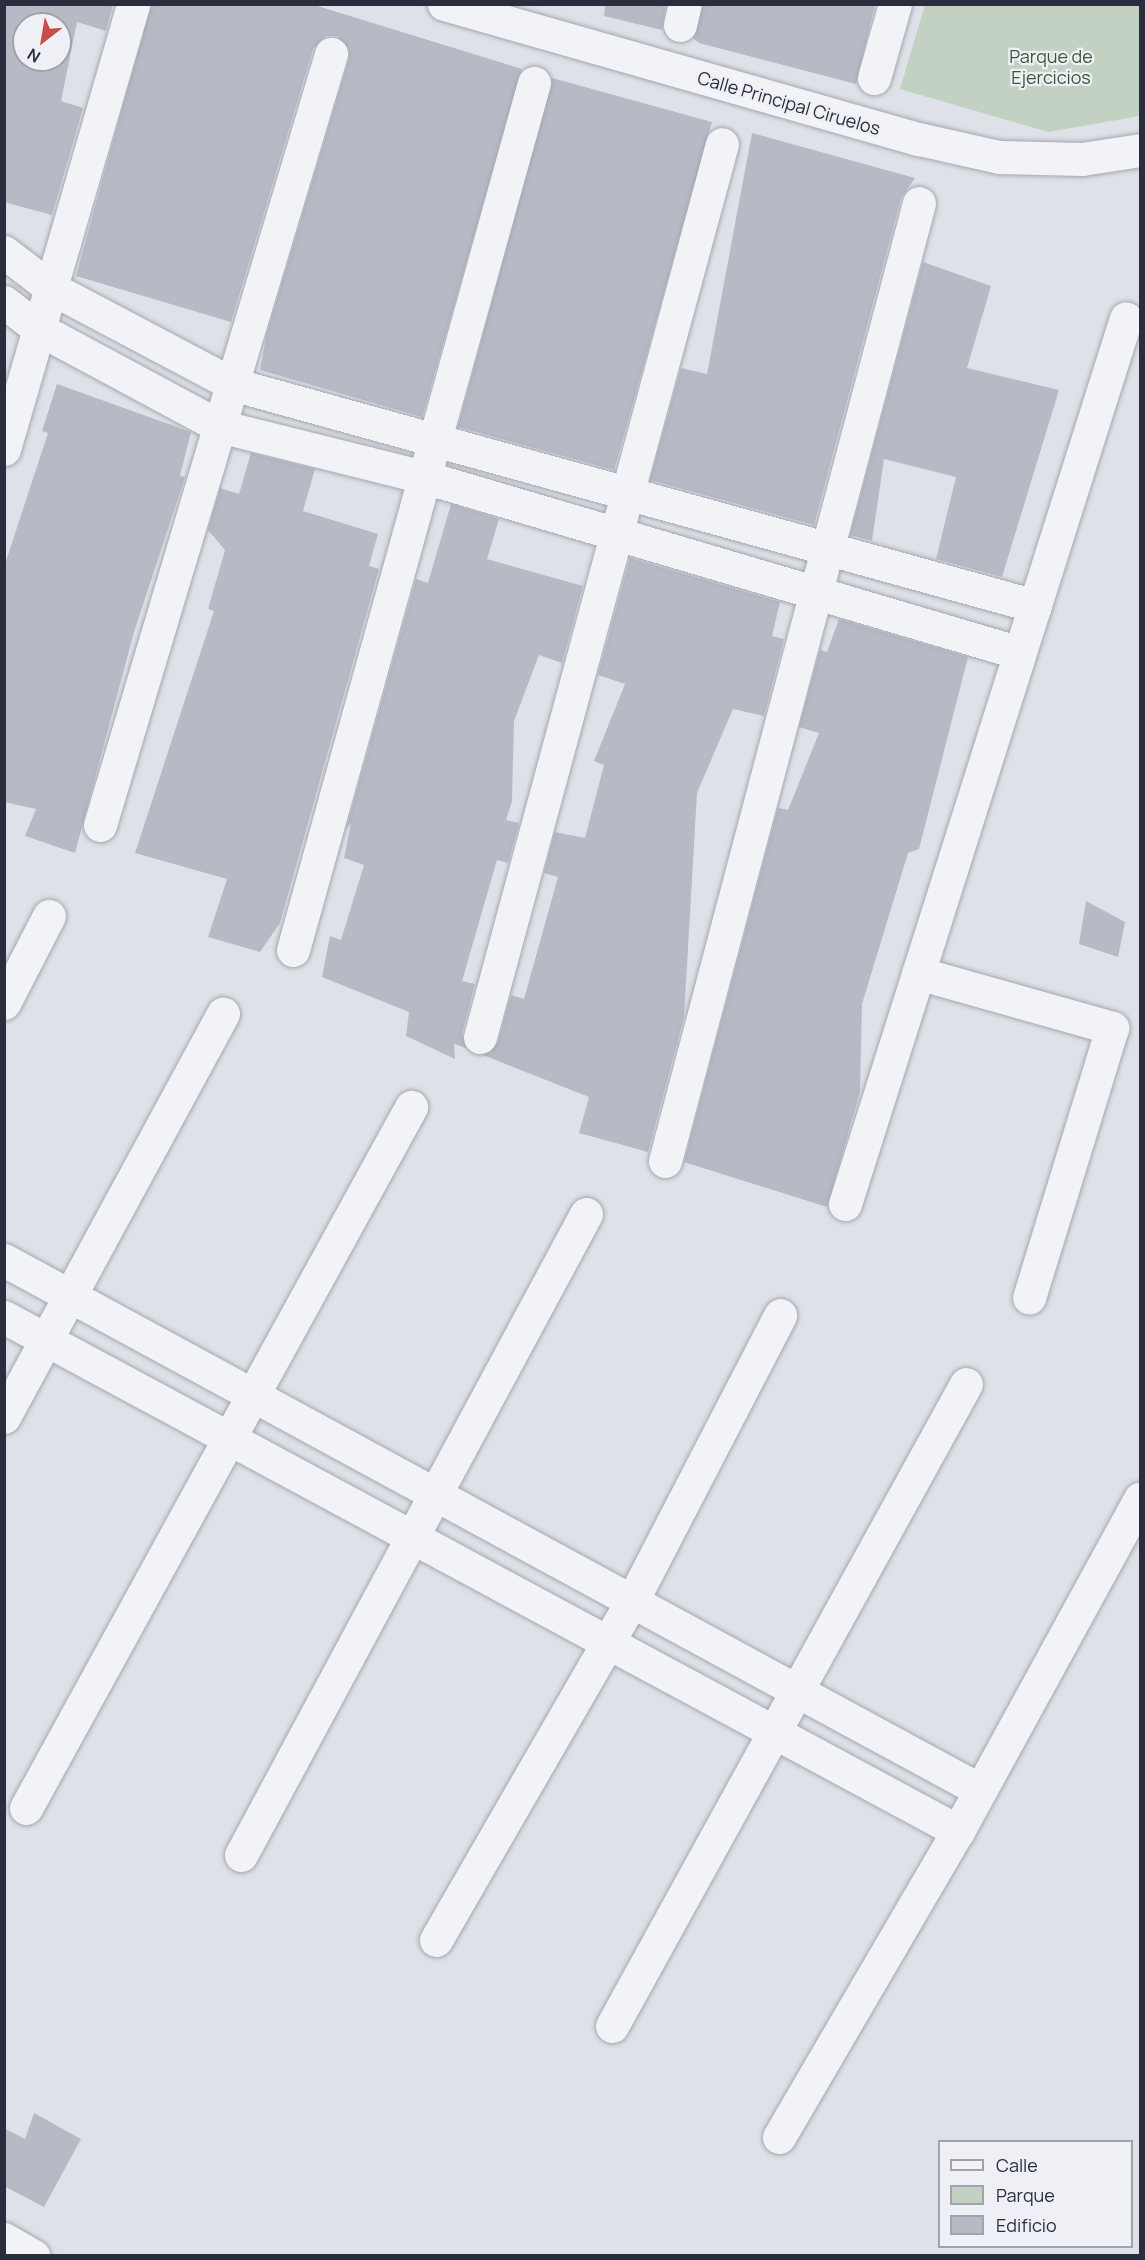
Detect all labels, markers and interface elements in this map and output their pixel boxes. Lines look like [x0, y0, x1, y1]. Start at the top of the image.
north arrow [12, 12, 72, 72]
text: N [23, 43, 44, 68]
park label: Parque de Ejercicios [1009, 46, 1093, 88]
street label: Calle Principal Ciruelos [695, 67, 883, 139]
legend [938, 2140, 1133, 2248]
text: Calle [996, 2153, 1038, 2177]
text: Parque [996, 2183, 1055, 2207]
text: Edificio [996, 2213, 1057, 2237]

